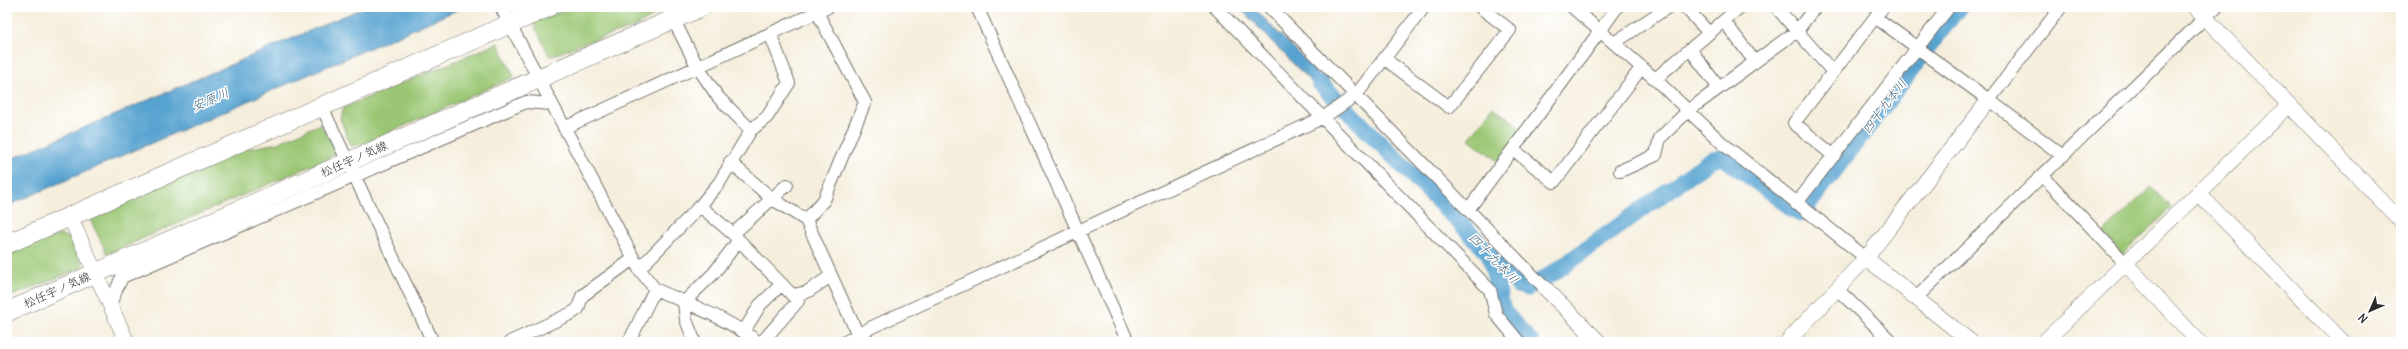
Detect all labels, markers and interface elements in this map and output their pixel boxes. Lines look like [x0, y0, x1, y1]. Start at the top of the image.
water label: 四十九本川 [1858, 75, 1911, 137]
water label: 安原川 [189, 84, 231, 115]
street label: 松任宇ノ気線 [318, 137, 390, 180]
water label: 四十九本川 [1465, 229, 1522, 288]
street label: 松任宇ノ気線 [21, 268, 93, 311]
north arrow [2350, 291, 2390, 331]
text: N [2355, 310, 2371, 326]

